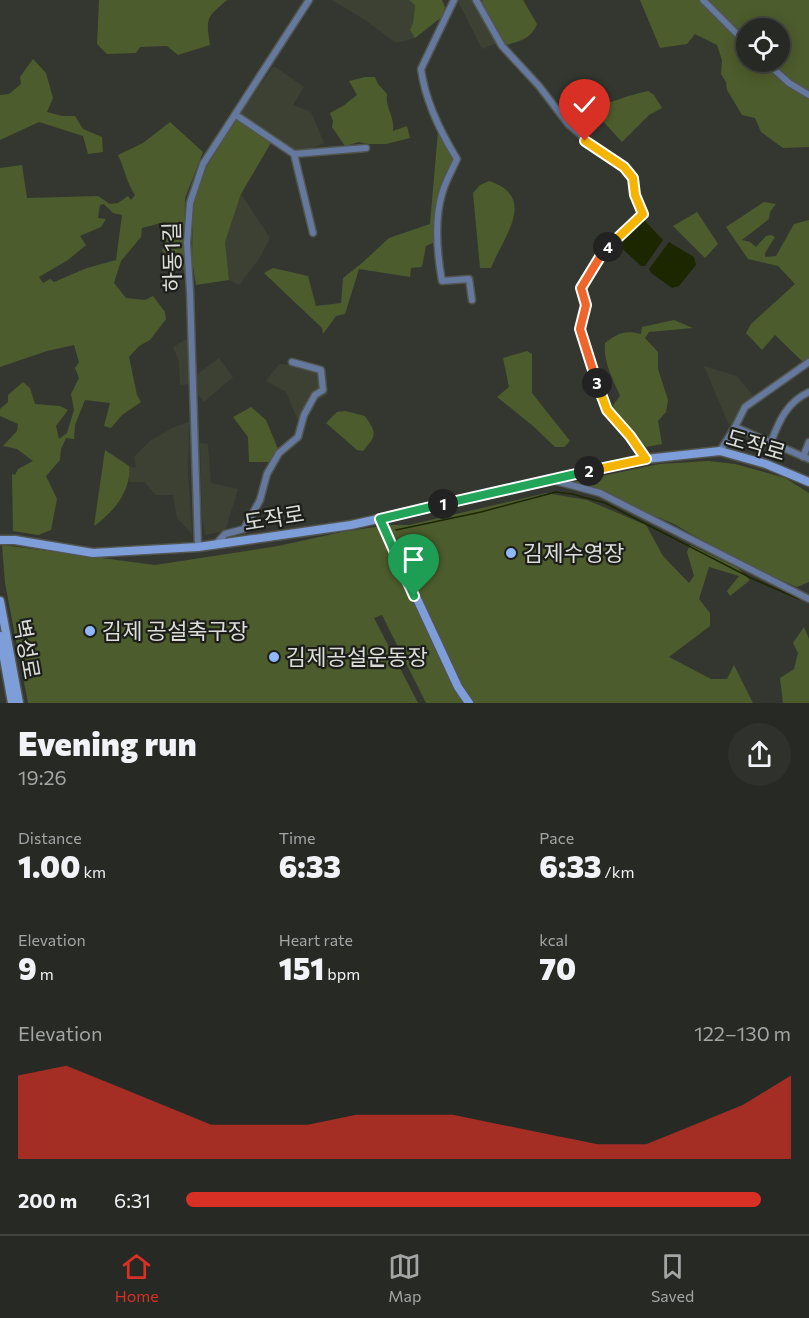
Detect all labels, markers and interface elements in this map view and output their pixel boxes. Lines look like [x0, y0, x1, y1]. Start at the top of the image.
map controls [736, 18, 790, 72]
button: locate [736, 18, 790, 72]
pin [559, 79, 610, 141]
icon: check [568, 88, 601, 121]
street label: 하동1길 [157, 222, 186, 292]
pin: 4 [593, 232, 623, 262]
text: 4 [603, 237, 613, 256]
pin: 3 [582, 368, 612, 398]
text: 3 [592, 373, 602, 392]
street label: 도작로 [723, 423, 789, 466]
pin: 2 [574, 456, 604, 486]
text: 2 [584, 461, 594, 480]
pin: 1 [428, 489, 458, 519]
text: 1 [439, 494, 447, 513]
street label: 도작로 [242, 499, 306, 536]
pin [388, 534, 439, 596]
place label: 김제수영장 [523, 539, 624, 566]
icon: arrive [397, 543, 430, 576]
marker: 김제수영장 [504, 546, 518, 560]
street label: 벽성로 [9, 617, 46, 681]
place label: 김제 공설축구장 [102, 617, 248, 644]
marker: 김제 공설축구장 [83, 624, 97, 638]
place label: 김제공설운동장 [286, 643, 428, 670]
marker: 김제공설운동장 [267, 650, 281, 664]
text: Evening run [18, 722, 197, 763]
button: share [728, 723, 791, 786]
text: 19:26 [18, 765, 67, 789]
text: Distance [18, 828, 82, 847]
text: Time [279, 828, 315, 847]
text: Pace [539, 828, 574, 847]
text: 1.00 [18, 847, 80, 884]
text: 6:33 [279, 847, 341, 884]
text: 6:33 [539, 847, 602, 884]
text: km [80, 862, 106, 881]
text: /km [602, 862, 634, 881]
text: Elevation [18, 930, 86, 949]
text: Heart rate [279, 930, 353, 949]
text: kcal [539, 930, 568, 949]
text: 9 [18, 949, 37, 986]
text: 151 [279, 949, 324, 986]
text: 70 [539, 949, 576, 986]
text: m [37, 964, 54, 983]
text: bpm [324, 964, 360, 983]
text: Elevation [18, 1021, 103, 1045]
text: 122–130 m [694, 1021, 791, 1045]
text: 200 m [18, 1188, 77, 1212]
text: 6:31 [114, 1188, 151, 1212]
tab: Home [115, 1250, 159, 1305]
tab: Map [388, 1250, 421, 1305]
tab: Saved [651, 1250, 694, 1305]

